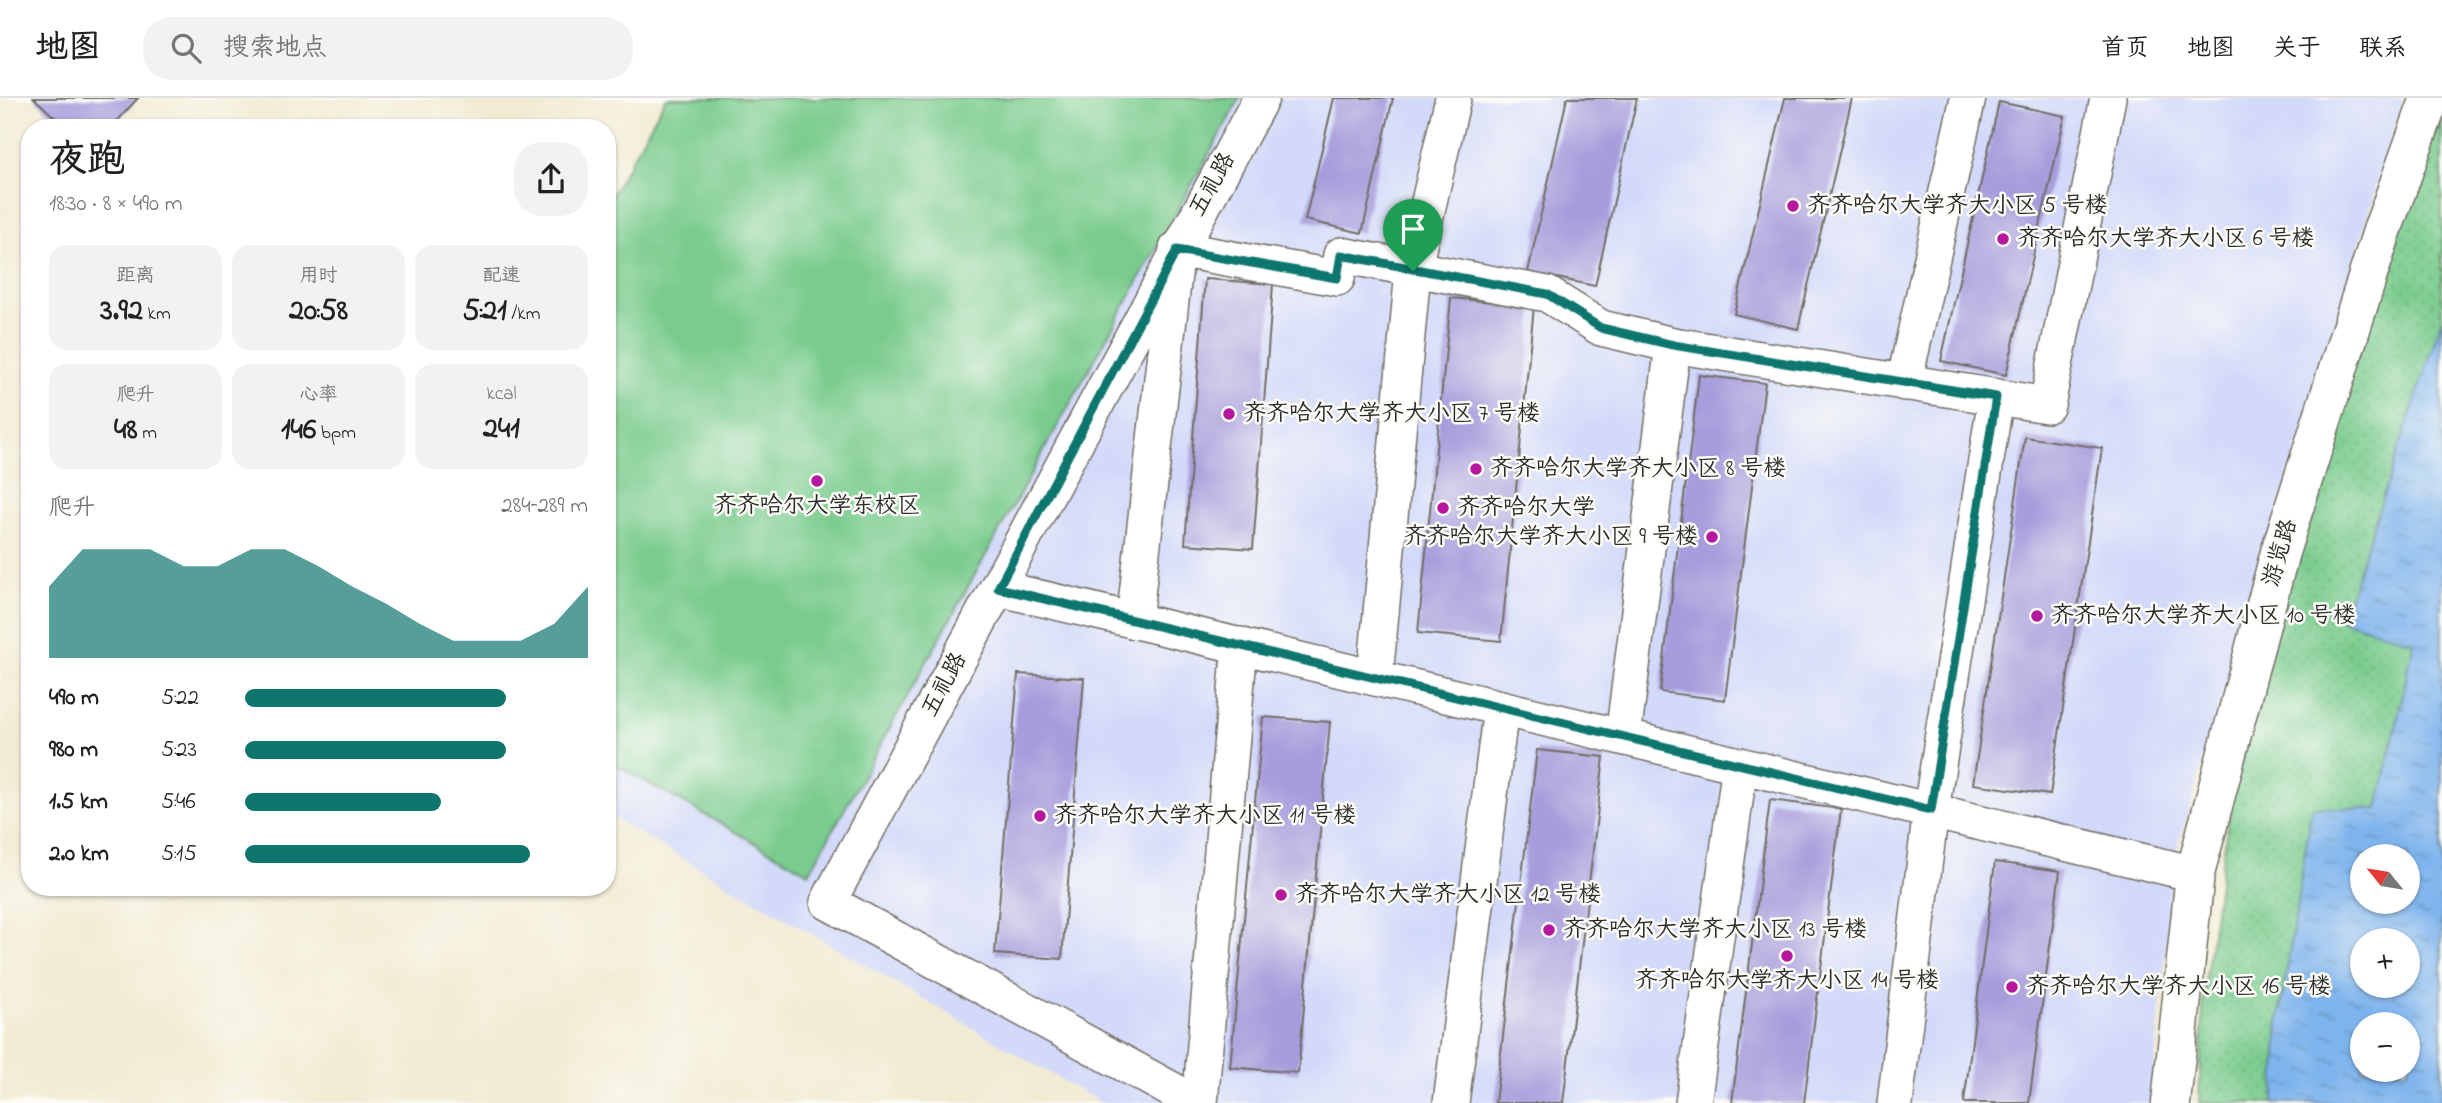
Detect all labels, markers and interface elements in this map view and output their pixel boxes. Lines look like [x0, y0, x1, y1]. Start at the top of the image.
search box [143, 17, 633, 80]
text: 地图 [35, 25, 101, 73]
icon: search [167, 29, 205, 67]
text: 搜索地点 [223, 30, 327, 68]
text: 首页 [2101, 32, 2149, 67]
text: 地图 [2187, 32, 2235, 67]
text: 关于 [2273, 32, 2321, 67]
text: 联系 [2359, 32, 2407, 67]
text: 夜跑 [49, 134, 125, 190]
button: share [514, 142, 588, 216]
street label: 五礼路 [1182, 147, 1244, 223]
text: 18:30 · 8 × 490 m [49, 188, 183, 221]
place label: 齐齐哈尔大学齐大小区 5 号楼 [1807, 190, 2108, 223]
marker: 齐齐哈尔大学齐大小区 5 号楼 [1785, 198, 1801, 214]
pin [1383, 199, 1443, 271]
icon: arrive [1394, 210, 1432, 248]
place label: 齐齐哈尔大学齐大小区 6 号楼 [2017, 223, 2315, 256]
marker: 齐齐哈尔大学齐大小区 6 号楼 [1995, 231, 2011, 247]
text: 距离 [116, 263, 155, 290]
text: 用时 [299, 263, 338, 290]
text: 配速 [482, 263, 521, 290]
text: 3.92 [100, 290, 143, 334]
text: 20:58 [289, 290, 348, 334]
text: 5:21 [463, 290, 507, 334]
text: km [143, 301, 171, 328]
text: /km [507, 301, 540, 328]
text: kcal [486, 381, 517, 408]
text: 爬升 [116, 382, 155, 409]
text: 心率 [299, 382, 338, 409]
place label: 齐齐哈尔大学齐大小区 7 号楼 [1243, 398, 1540, 431]
marker: 齐齐哈尔大学齐大小区 7 号楼 [1221, 406, 1237, 422]
text: 241 [483, 408, 520, 452]
text: 48 [114, 409, 138, 453]
text: 146 [281, 409, 316, 453]
text: m [138, 420, 157, 447]
text: bpm [316, 420, 356, 447]
place label: 齐齐哈尔大学齐大小区 8 号楼 [1490, 453, 1786, 486]
marker: 齐齐哈尔大学齐大小区 8 号楼 [1468, 461, 1484, 477]
marker: 齐齐哈尔大学东校区 [809, 473, 825, 489]
text: 284–289 m [501, 490, 588, 523]
place label: 齐齐哈尔大学东校区 [714, 490, 921, 523]
text: 爬升 [49, 492, 95, 525]
place label: 齐齐哈尔大学 [1457, 492, 1595, 525]
marker: 齐齐哈尔大学 [1435, 500, 1451, 516]
street label: 游览路 [2256, 515, 2306, 591]
place label: 齐齐哈尔大学齐大小区 9 号楼 [1404, 521, 1698, 554]
marker: 齐齐哈尔大学齐大小区 9 号楼 [1704, 529, 1720, 545]
place label: 齐齐哈尔大学齐大小区 10 号楼 [2051, 600, 2356, 633]
marker: 齐齐哈尔大学齐大小区 10 号楼 [2029, 608, 2045, 624]
street label: 五礼路 [914, 647, 976, 723]
text: 490 m [49, 682, 99, 715]
text: 5:22 [161, 682, 199, 715]
text: 980 m [49, 734, 98, 767]
text: 5:23 [161, 734, 197, 767]
text: 1.5 km [49, 786, 108, 819]
text: 5:46 [161, 786, 196, 819]
place label: 齐齐哈尔大学齐大小区 11 号楼 [1054, 800, 1356, 833]
marker: 齐齐哈尔大学齐大小区 11 号楼 [1032, 808, 1048, 824]
text: 2.0 km [49, 838, 109, 871]
text: 5:15 [161, 838, 197, 871]
north arrow [2350, 844, 2420, 914]
map controls [2350, 844, 2420, 1082]
place label: 齐齐哈尔大学齐大小区 12 号楼 [1295, 879, 1601, 912]
marker: 齐齐哈尔大学齐大小区 12 号楼 [1273, 887, 1289, 903]
place label: 齐齐哈尔大学齐大小区 13 号楼 [1563, 914, 1867, 947]
marker: 齐齐哈尔大学齐大小区 13 号楼 [1541, 922, 1557, 938]
button: + [2350, 928, 2420, 998]
marker: 齐齐哈尔大学齐大小区 14 号楼 [1779, 948, 1795, 964]
place label: 齐齐哈尔大学齐大小区 14 号楼 [1635, 965, 1939, 998]
place label: 齐齐哈尔大学齐大小区 16 号楼 [2026, 971, 2331, 1004]
marker: 齐齐哈尔大学齐大小区 16 号楼 [2004, 979, 2020, 995]
button: − [2350, 1012, 2420, 1082]

